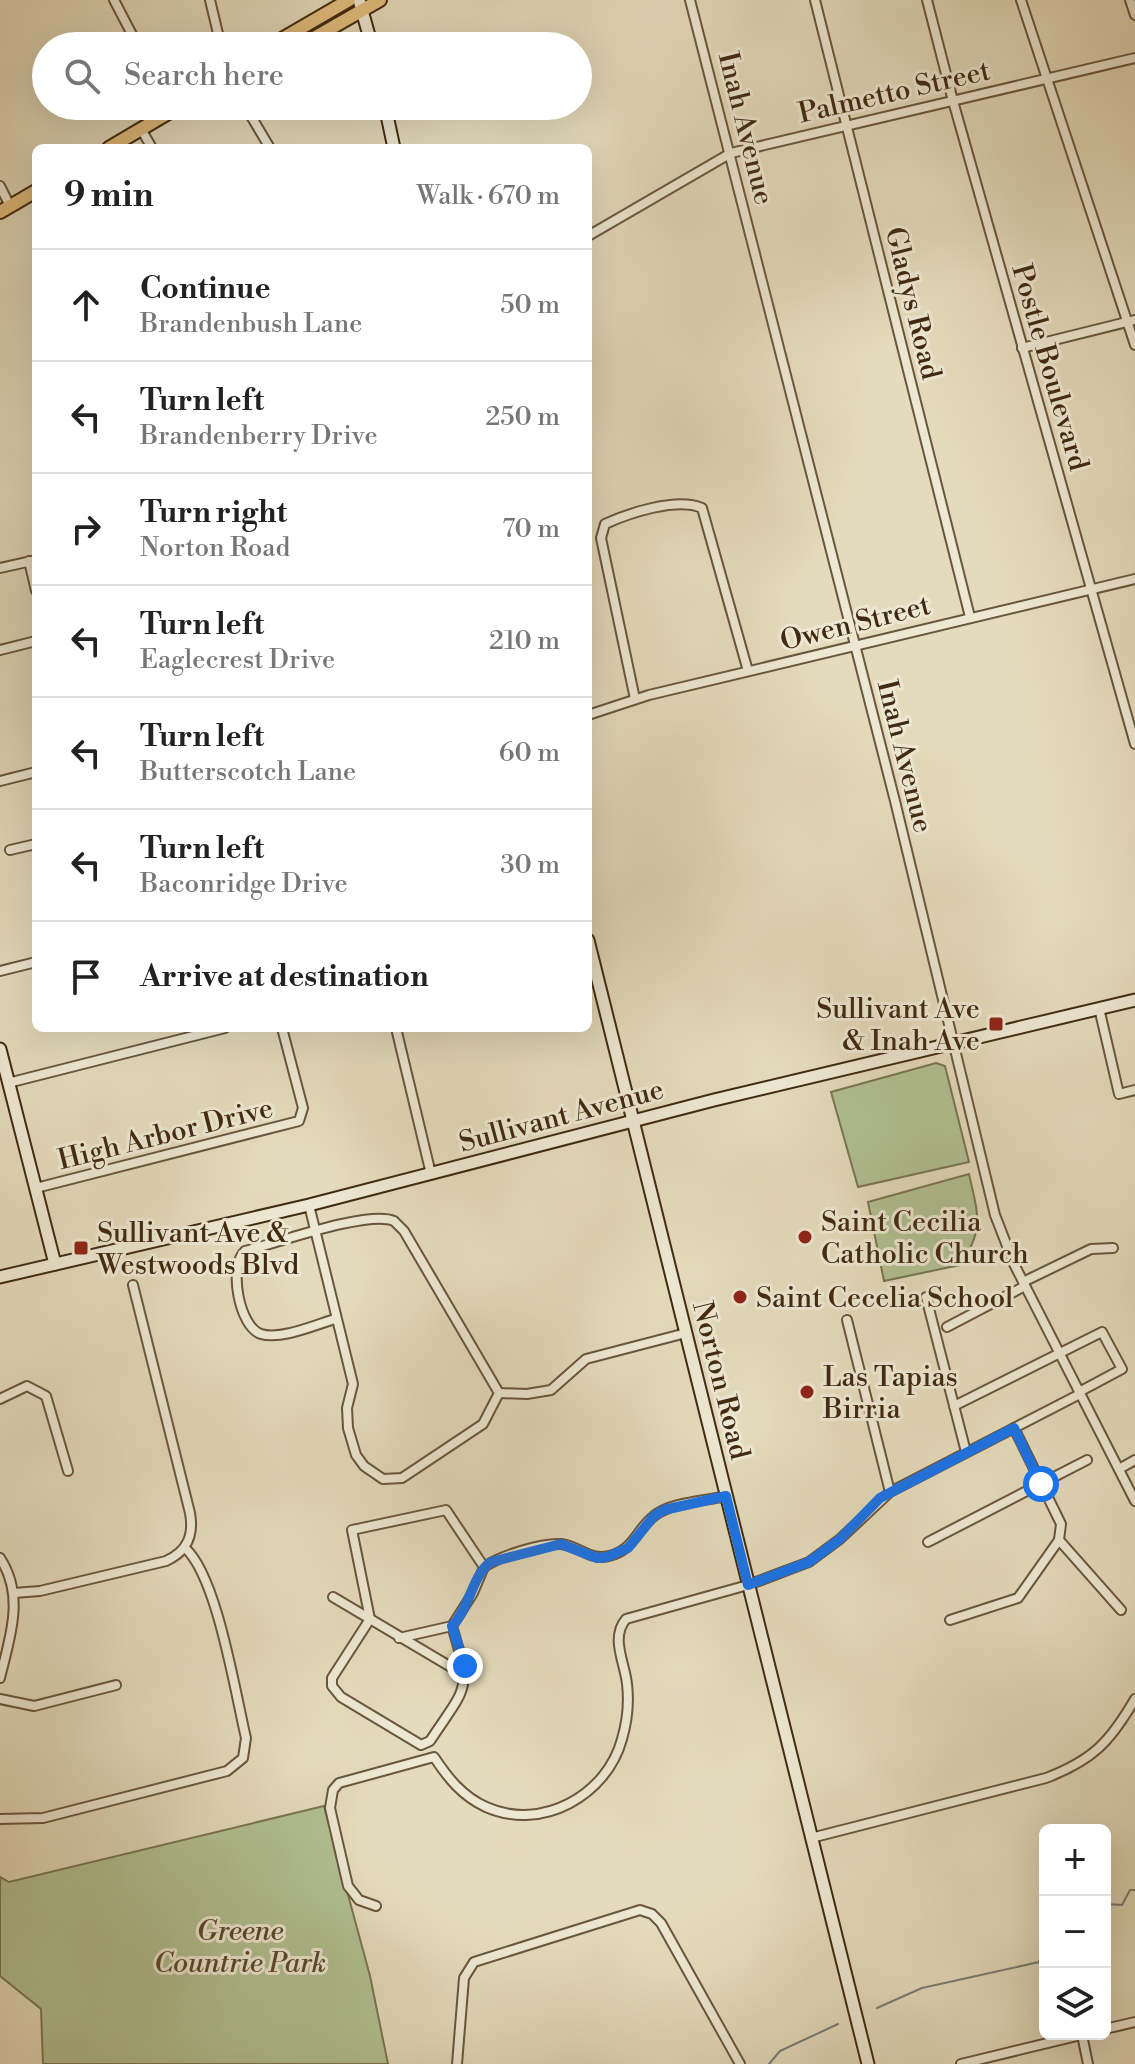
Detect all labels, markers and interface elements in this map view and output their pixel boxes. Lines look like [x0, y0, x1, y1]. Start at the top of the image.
search box [32, 32, 592, 120]
street label: Inah Avenue [710, 48, 781, 208]
street label: Palmetto Street [795, 53, 994, 132]
icon: search [60, 54, 104, 98]
text: Search here [124, 57, 284, 95]
text: 9 min [64, 175, 154, 217]
text: Walk · 670 m [416, 180, 560, 212]
street label: Gladys Road [877, 223, 948, 383]
street label: Postle Boulevard [1003, 260, 1096, 475]
text: Continue [140, 270, 271, 308]
icon: ahead [64, 283, 108, 327]
text: 50 m [500, 289, 560, 321]
text: Brandenbush Lane [140, 308, 362, 340]
text: Turn left [140, 382, 264, 420]
icon: left [64, 395, 108, 439]
text: 250 m [485, 401, 560, 433]
text: Brandenberry Drive [140, 420, 378, 452]
text: Turn right [140, 494, 287, 532]
icon: right [64, 507, 108, 551]
text: 70 m [502, 513, 560, 545]
text: Norton Road [140, 532, 290, 564]
street label: Owen Street [777, 588, 934, 659]
text: Turn left [140, 606, 264, 644]
icon: left [64, 619, 108, 663]
text: 210 m [489, 625, 560, 657]
text: Eaglecrest Drive [140, 644, 335, 676]
street label: Inah Avenue [869, 676, 940, 836]
text: Turn left [140, 718, 264, 756]
icon: left [64, 731, 108, 775]
text: 60 m [499, 737, 560, 769]
text: Butterscotch Lane [140, 756, 356, 788]
text: Turn left [140, 830, 264, 868]
icon: left [64, 843, 108, 887]
text: 30 m [500, 849, 560, 881]
text: Baconridge Drive [140, 868, 348, 900]
icon: arrive [64, 955, 108, 999]
text: Arrive at destination [140, 958, 429, 996]
place label: Sullivant Ave & Inah Ave [816, 992, 980, 1059]
marker: Sullivant Ave & Inah Ave [987, 1015, 1005, 1033]
street label: Sullivant Avenue [455, 1072, 668, 1161]
street label: High Arbor Drive [54, 1091, 277, 1178]
place label: Saint Cecilia Catholic Church [821, 1205, 1029, 1272]
place label: Sullivant Ave & Westwoods Blvd [96, 1216, 299, 1283]
marker: Saint Cecilia Catholic Church [796, 1228, 814, 1246]
marker: Sullivant Ave & Westwoods Blvd [72, 1239, 90, 1257]
place label: Saint Cecelia School [756, 1281, 1013, 1316]
marker: Saint Cecelia School [731, 1288, 749, 1306]
street label: Norton Road [684, 1298, 757, 1463]
place label: Las Tapias Birria [822, 1360, 958, 1427]
marker: Las Tapias Birria [798, 1383, 816, 1401]
route start [1023, 1466, 1059, 1502]
route end [447, 1648, 483, 1684]
map controls [1039, 1824, 1111, 2040]
button: + [1039, 1824, 1111, 1896]
button: − [1039, 1896, 1111, 1968]
park label: Greene Countrie Park [154, 1914, 326, 1981]
button: layers [1039, 1968, 1111, 2040]

